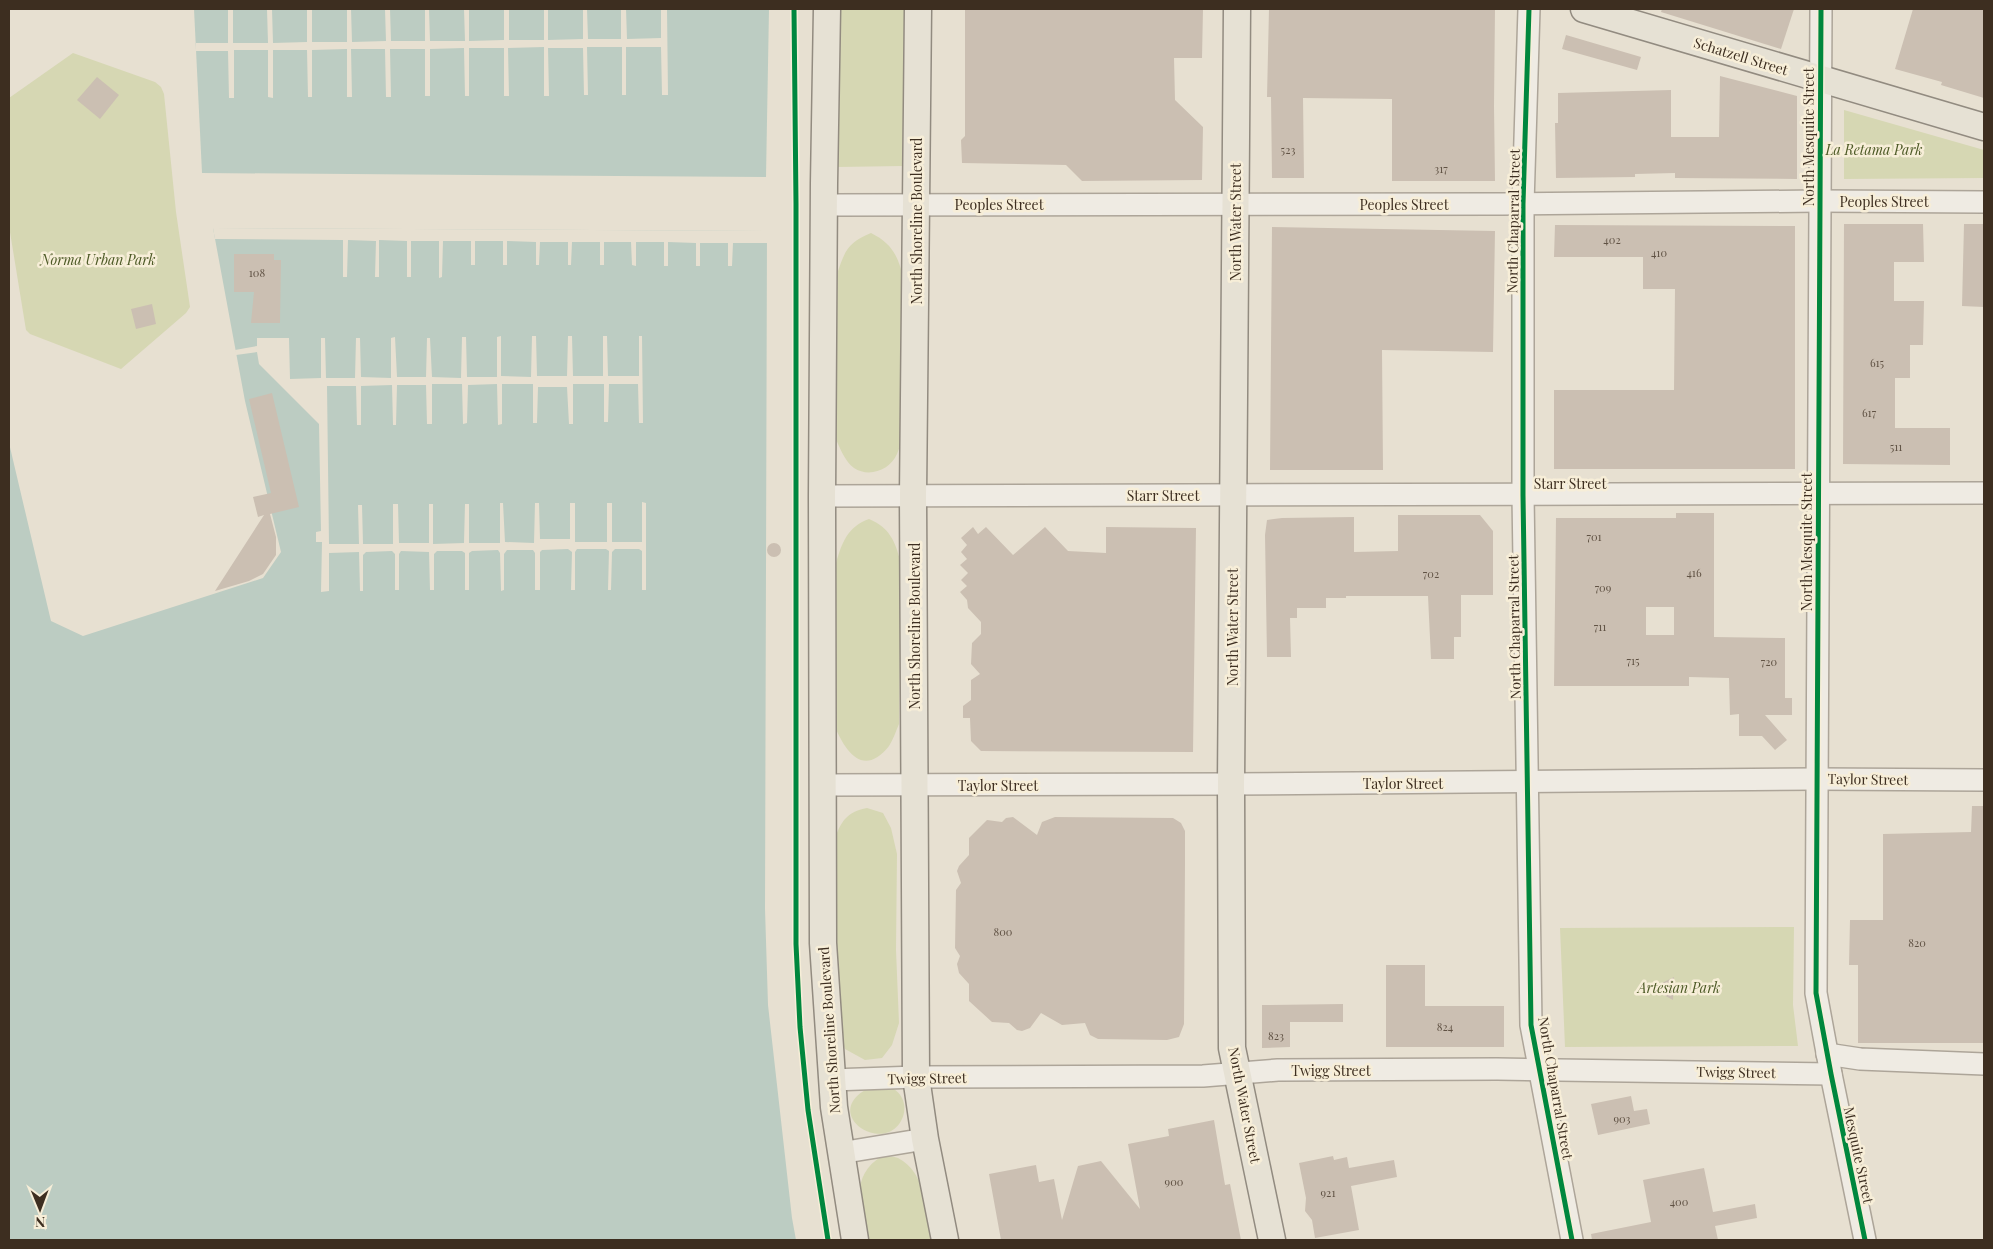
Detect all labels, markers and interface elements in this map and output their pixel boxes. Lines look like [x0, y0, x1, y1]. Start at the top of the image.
street label: Schatzell Street [1692, 33, 1791, 80]
street label: North Mesquite Street [1799, 67, 1818, 206]
street label: North Shoreline Boulevard [907, 138, 926, 304]
park label: La Retama Park [1824, 140, 1923, 159]
house number: 523 [1281, 142, 1295, 157]
street label: North Chaparral Street [1502, 147, 1524, 293]
house number: 317 [1434, 161, 1448, 176]
street label: North Water Street [1226, 162, 1245, 281]
street label: Peoples Street [1839, 192, 1930, 211]
street label: Peoples Street [954, 195, 1045, 214]
street label: Peoples Street [1359, 195, 1450, 214]
house number: 402 [1603, 232, 1621, 247]
house number: 410 [1651, 245, 1667, 260]
park label: Norma Urban Park [38, 250, 156, 269]
house number: 108 [249, 265, 265, 280]
house number: 615 [1870, 355, 1885, 370]
house number: 617 [1862, 405, 1877, 420]
house number: 511 [1890, 439, 1902, 454]
street label: North Mesquite Street [1797, 472, 1816, 611]
street label: Starr Street [1534, 474, 1607, 493]
street label: Starr Street [1127, 486, 1200, 505]
house number: 701 [1586, 529, 1602, 544]
street label: North Shoreline Boulevard [905, 543, 924, 709]
street label: North Chaparral Street [1503, 553, 1525, 699]
house number: 416 [1686, 565, 1702, 580]
house number: 702 [1423, 566, 1439, 581]
street label: North Water Street [1223, 567, 1242, 686]
house number: 709 [1595, 580, 1612, 595]
house number: 711 [1594, 619, 1606, 634]
house number: 715 [1627, 653, 1640, 668]
house number: 720 [1761, 654, 1778, 669]
street label: Taylor Street [1828, 769, 1910, 789]
street label: Taylor Street [1363, 774, 1444, 793]
street label: Taylor Street [958, 776, 1039, 795]
house number: 800 [994, 924, 1013, 939]
house number: 820 [1908, 935, 1926, 950]
street label: North Shoreline Boulevard [814, 946, 844, 1114]
park label: Artesian Park [1636, 978, 1720, 997]
street label: North Chaparral Street [1534, 1015, 1578, 1162]
house number: 824 [1437, 1019, 1454, 1034]
house number: 823 [1268, 1028, 1284, 1043]
street label: North Water Street [1224, 1045, 1266, 1166]
street label: Twigg Street [1291, 1061, 1372, 1080]
street label: Twigg Street [1696, 1062, 1777, 1082]
street label: Twigg Street [887, 1068, 968, 1088]
street label: Mesquite Street [1839, 1105, 1879, 1206]
house number: 903 [1613, 1111, 1631, 1126]
house number: 900 [1165, 1174, 1184, 1189]
north arrow [15, 1184, 65, 1234]
house number: 921 [1321, 1185, 1335, 1200]
house number: 400 [1670, 1194, 1689, 1209]
text: N [35, 1213, 45, 1232]

